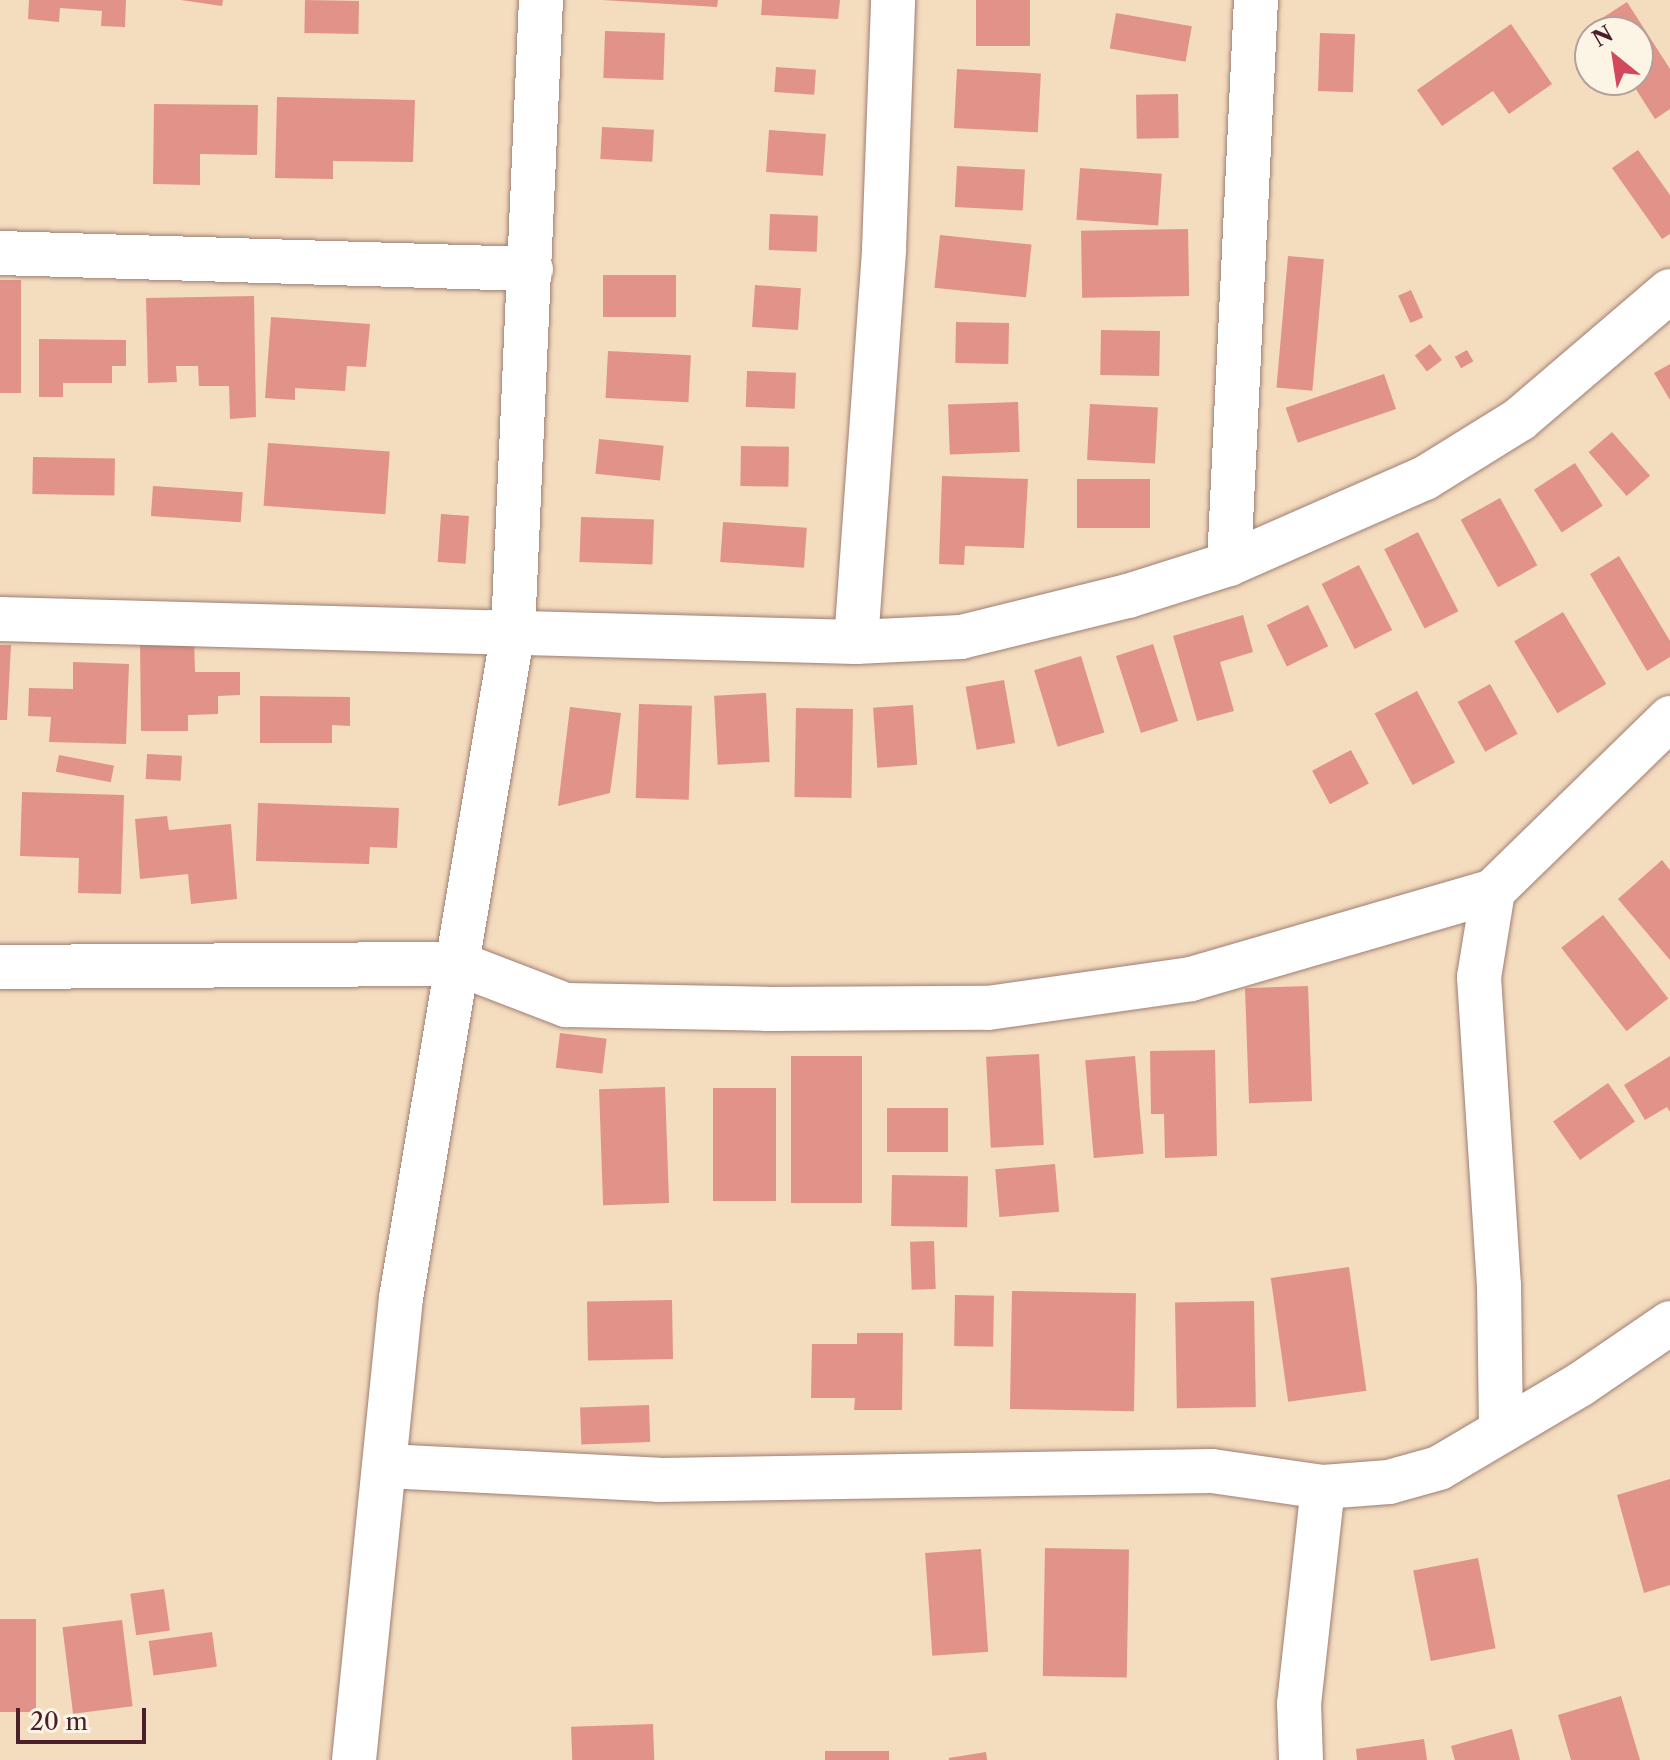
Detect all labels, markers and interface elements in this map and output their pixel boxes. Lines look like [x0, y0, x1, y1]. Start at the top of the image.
north arrow [1574, 16, 1654, 96]
text: N [1588, 20, 1618, 53]
scale bar [20, 1692, 150, 1742]
text: 20 m [30, 1707, 88, 1736]

